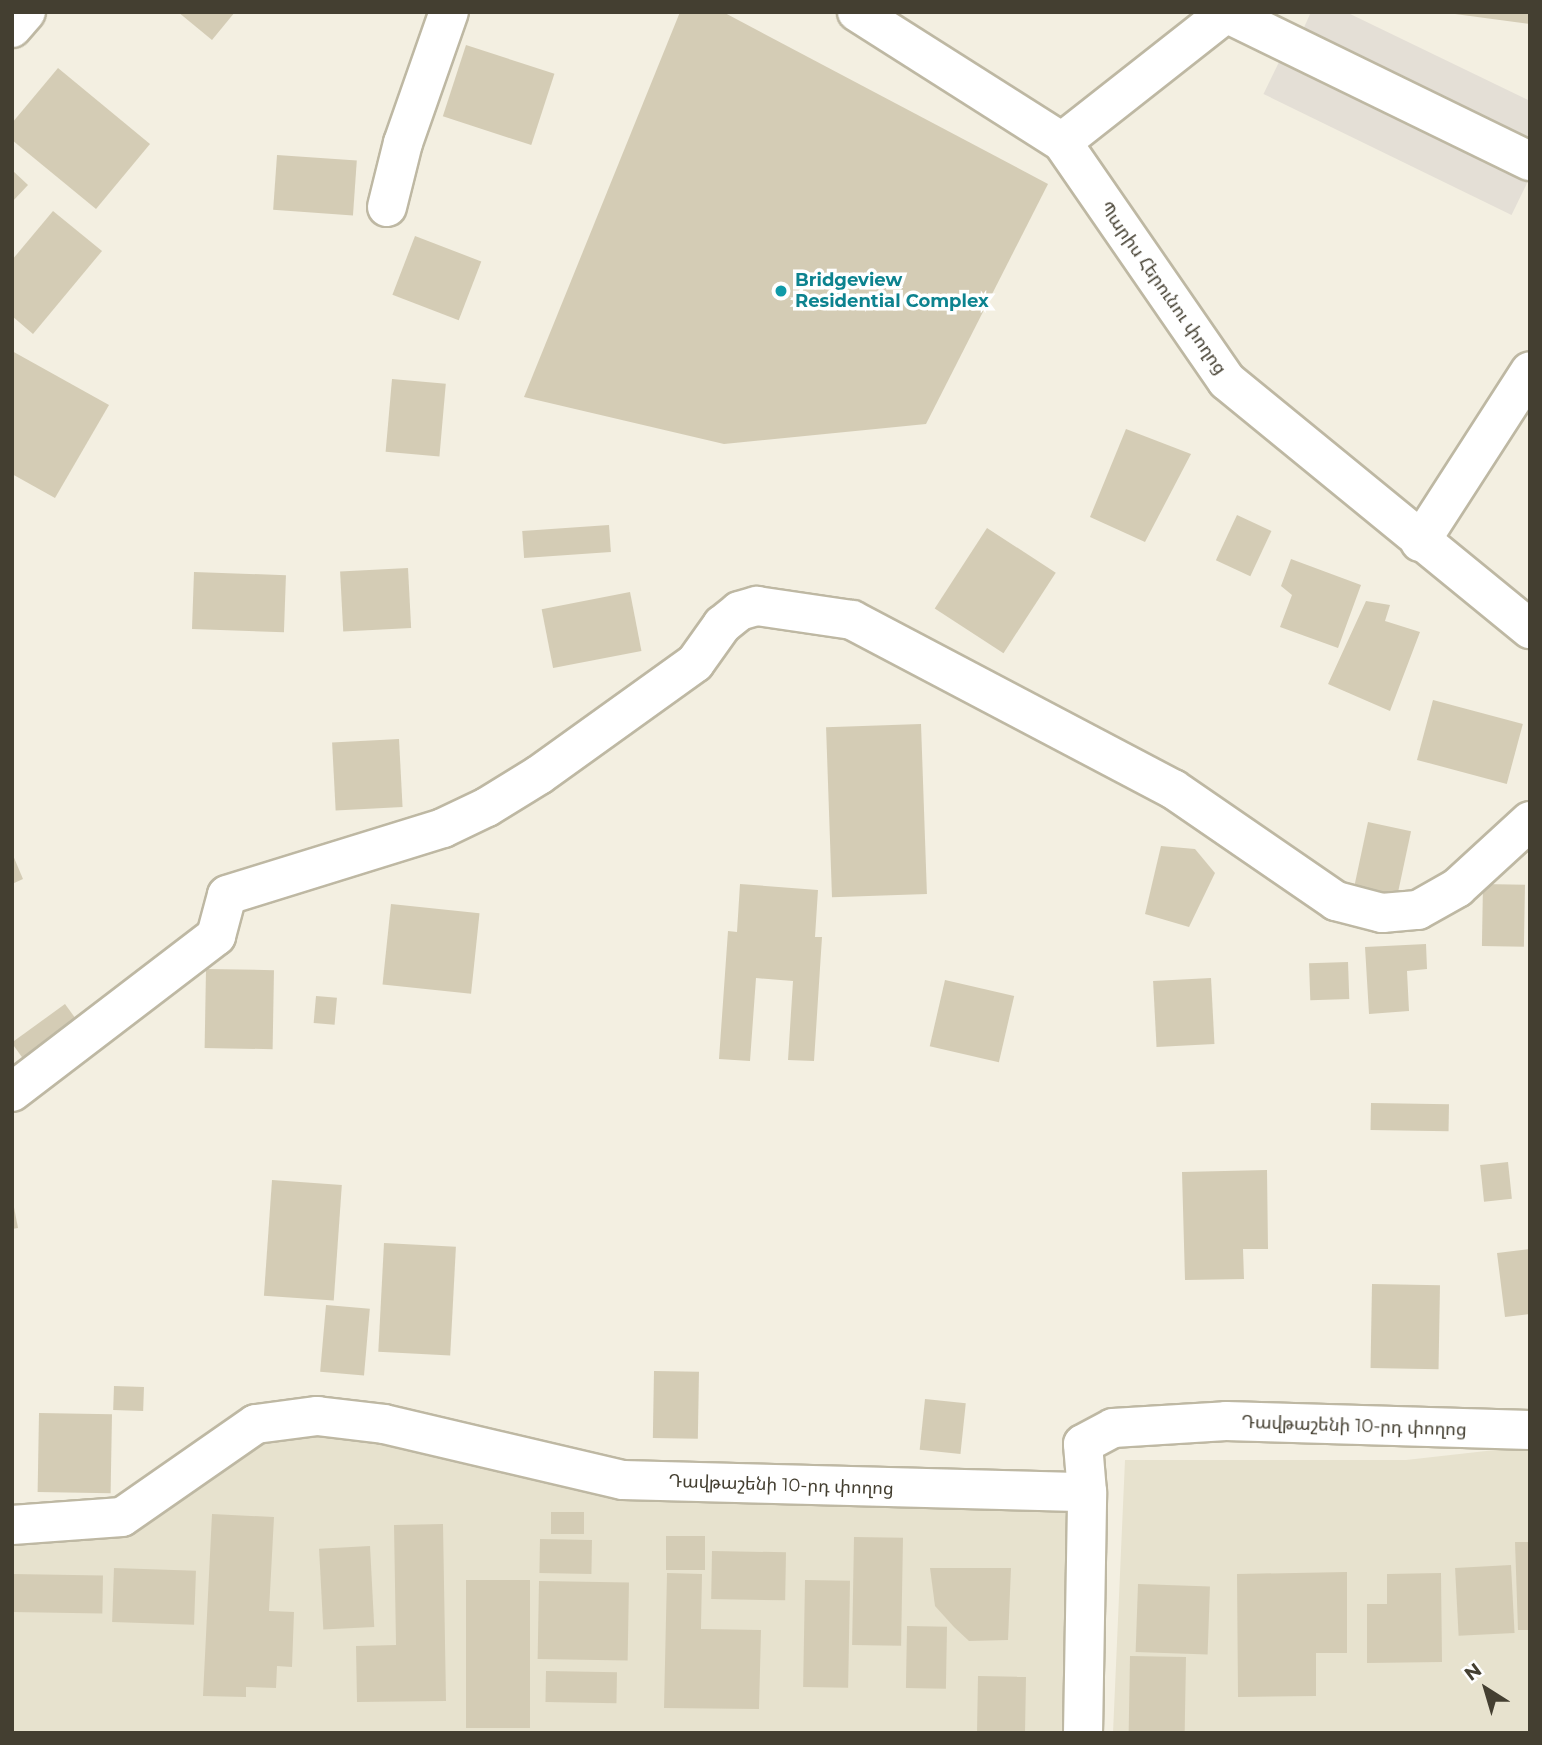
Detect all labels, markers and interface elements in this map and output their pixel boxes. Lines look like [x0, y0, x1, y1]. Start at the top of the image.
street label: Պարիս Հերունու փողոց [1095, 197, 1231, 379]
place label: Bridgeview Residential Complex [795, 270, 989, 312]
marker: Bridgeview Residential Complex [773, 283, 789, 299]
street label: Դավթաշենի 10-րդ փողոց [1241, 1411, 1467, 1441]
street label: Դավթաշենի 10-րդ փողոց [668, 1470, 894, 1500]
north arrow [1451, 1654, 1521, 1724]
text: N [1460, 1658, 1486, 1686]

